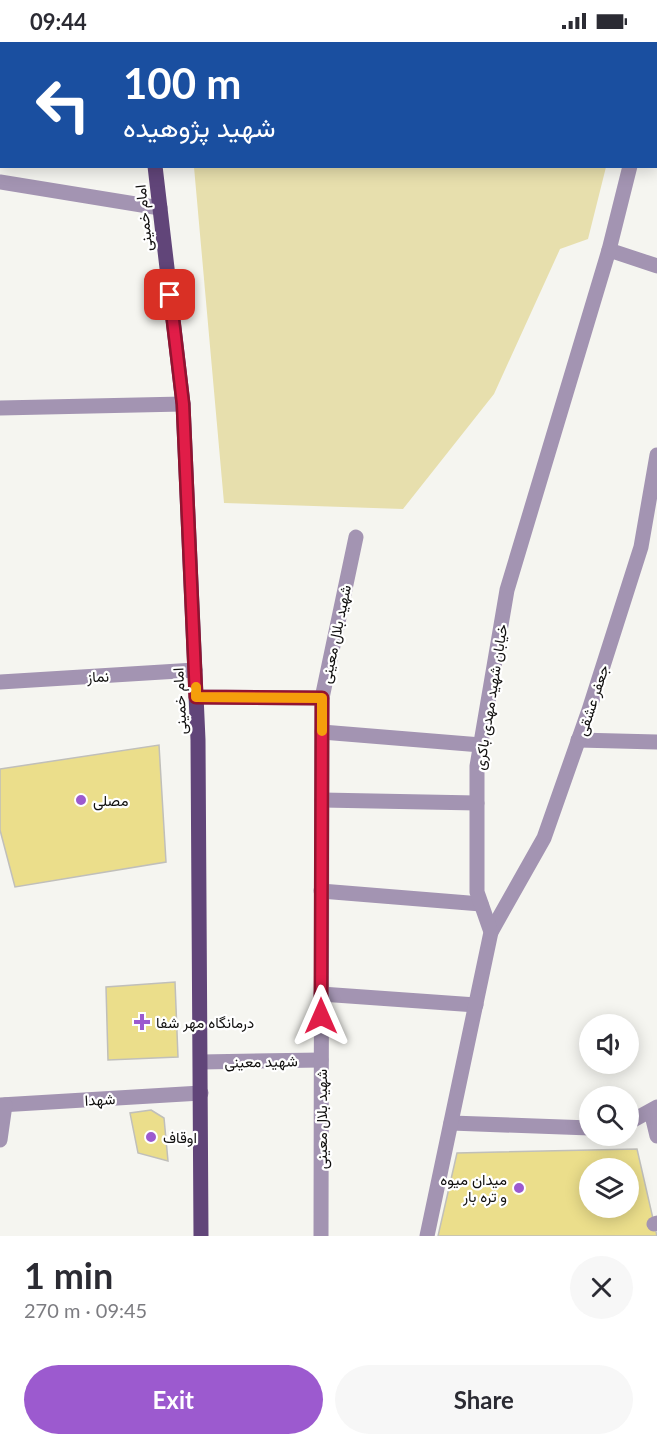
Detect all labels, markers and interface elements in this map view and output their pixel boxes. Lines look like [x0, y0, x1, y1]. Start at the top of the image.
text: 09:44 [30, 8, 87, 35]
text: 100 m [123, 58, 241, 108]
icon: left [24, 66, 102, 144]
text: شهید پژوهیده [123, 110, 276, 143]
street label: امام خمینی [131, 184, 157, 252]
pin [144, 269, 195, 320]
icon: arrive [153, 278, 186, 311]
street label: شهید بلال معینی [316, 583, 356, 685]
street label: خیابان شهید مهدی باکری [470, 623, 512, 772]
street label: جعفر عشقی [572, 662, 614, 738]
street label: نماز [86, 666, 109, 687]
street label: امام خمینی [168, 667, 192, 735]
place label: مصلی [93, 791, 128, 811]
marker: مصلی [74, 793, 88, 807]
position arrow [289, 984, 353, 1048]
marker: درمانگاه مهر شفا [133, 1013, 151, 1031]
place label: درمانگاه مهر شفا [156, 1013, 254, 1032]
map controls [579, 1014, 639, 1218]
button: sound [579, 1014, 639, 1074]
street label: شهید معینی [224, 1051, 298, 1073]
street label: شهید بلال معینی [312, 1069, 332, 1169]
button: search [579, 1086, 639, 1146]
street label: شهدا [84, 1089, 116, 1110]
place label: اوقاف [163, 1128, 197, 1147]
marker: اوقاف [144, 1130, 158, 1144]
button: layers [579, 1158, 639, 1218]
place label: میدان میوه و تره بار [440, 1170, 507, 1206]
marker: میدان میوه و تره بار [512, 1181, 526, 1195]
text: 1 min [24, 1253, 113, 1297]
button: close [570, 1256, 633, 1319]
text: 270 m · 09:45 [24, 1298, 147, 1322]
button: Exit [24, 1365, 323, 1434]
button: Share [335, 1365, 633, 1434]

